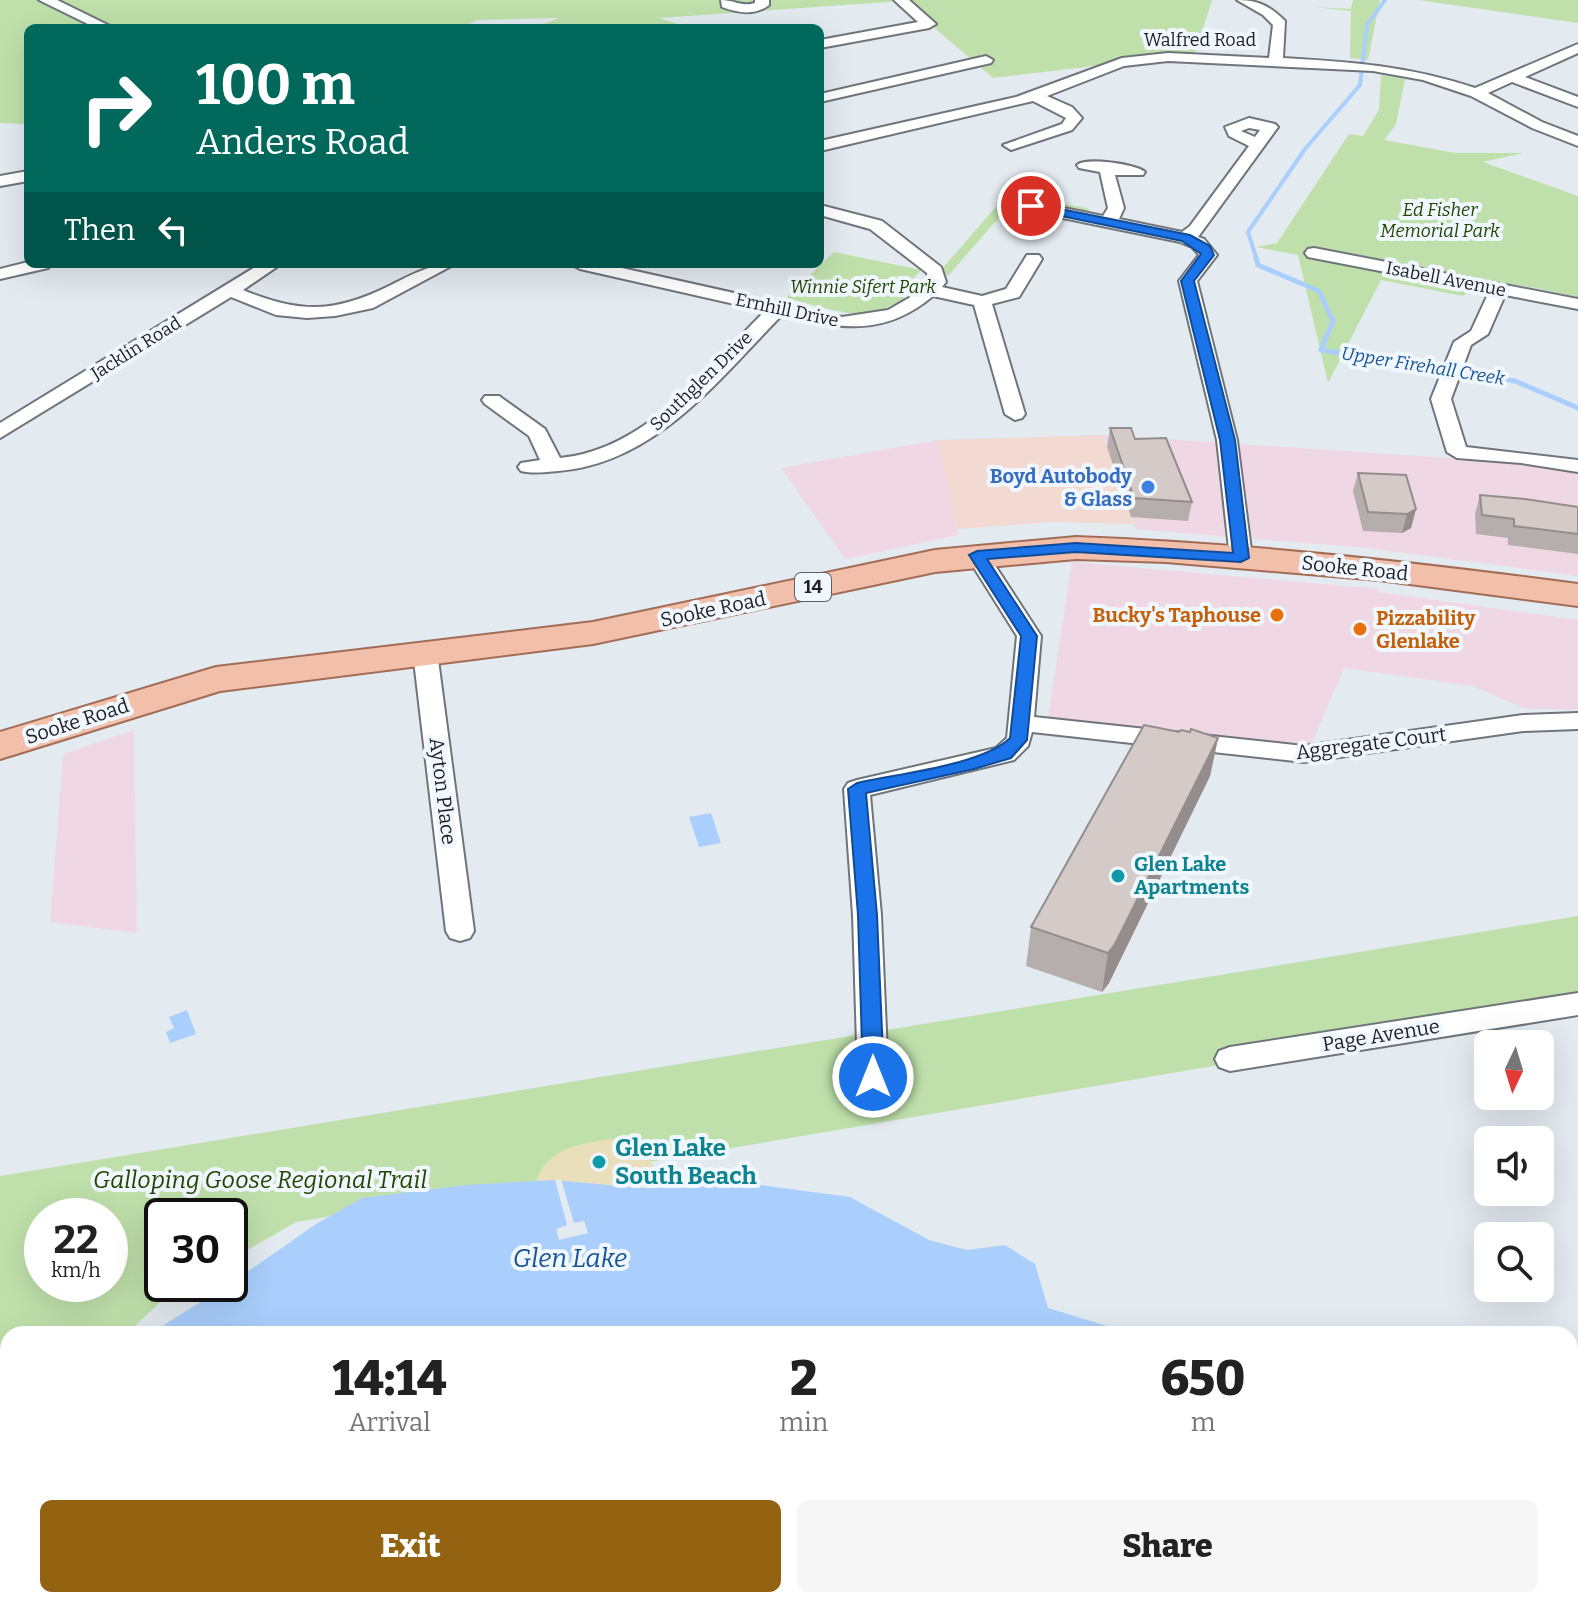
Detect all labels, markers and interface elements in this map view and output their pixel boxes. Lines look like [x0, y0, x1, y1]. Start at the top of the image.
street label: Walfred Road [1144, 29, 1257, 51]
text: 100 m [196, 52, 355, 119]
icon: right [64, 56, 168, 160]
text: Anders Road [196, 120, 409, 164]
pin [997, 172, 1065, 240]
icon: arrive [1009, 184, 1053, 228]
park label: Ed Fisher Memorial Park [1380, 199, 1500, 242]
icon: left [151, 208, 195, 252]
text: Then [64, 212, 135, 248]
street label: Isabell Avenue [1384, 257, 1508, 301]
park label: Winnie Sifert Park [790, 276, 936, 298]
street label: Ernhill Drive [733, 288, 841, 332]
street label: Jacklin Road [86, 311, 185, 385]
street label: Southglen Drive [645, 327, 757, 435]
water label: Upper Firehall Creek [1340, 342, 1506, 390]
place label: Boyd Autobody & Glass [990, 464, 1133, 511]
marker: Boyd Autobody & Glass [1139, 478, 1157, 496]
street label: Sooke Road [1300, 550, 1410, 586]
road number: 14 [795, 573, 831, 601]
street label: Sooke Road [658, 586, 768, 632]
place label: Bucky's Taphouse [1092, 603, 1261, 627]
marker: Bucky's Taphouse [1268, 606, 1286, 624]
place label: Pizzability Glenlake [1376, 606, 1476, 653]
marker: Pizzability Glenlake [1351, 620, 1369, 638]
street label: Sooke Road [22, 693, 132, 749]
street label: Aggregate Court [1294, 722, 1448, 764]
street label: Ayton Place [425, 736, 461, 846]
place label: Glen Lake Apartments [1134, 852, 1249, 899]
marker: Glen Lake Apartments [1109, 867, 1127, 885]
street label: Page Avenue [1321, 1014, 1441, 1056]
north arrow [1474, 1030, 1554, 1110]
map controls [1474, 1030, 1554, 1302]
position arrow [831, 1035, 915, 1119]
button: sound [1474, 1126, 1554, 1206]
place label: Glen Lake South Beach [615, 1134, 757, 1190]
marker: Glen Lake South Beach [590, 1153, 608, 1171]
park label: Galloping Goose Regional Trail [93, 1166, 427, 1194]
speed limit sign: 30 [144, 1198, 248, 1302]
text: 22 [53, 1216, 99, 1264]
button: search [1474, 1222, 1554, 1302]
water label: Glen Lake [513, 1243, 627, 1274]
text: km/h [51, 1258, 101, 1282]
text: 14:14 [333, 1350, 447, 1408]
text: 2 [790, 1350, 817, 1408]
text: 650 [1161, 1350, 1245, 1408]
text: Arrival [348, 1407, 431, 1438]
text: min [779, 1407, 828, 1438]
text: m [1191, 1407, 1215, 1438]
button: Exit [40, 1500, 781, 1592]
button: Share [797, 1500, 1538, 1592]

